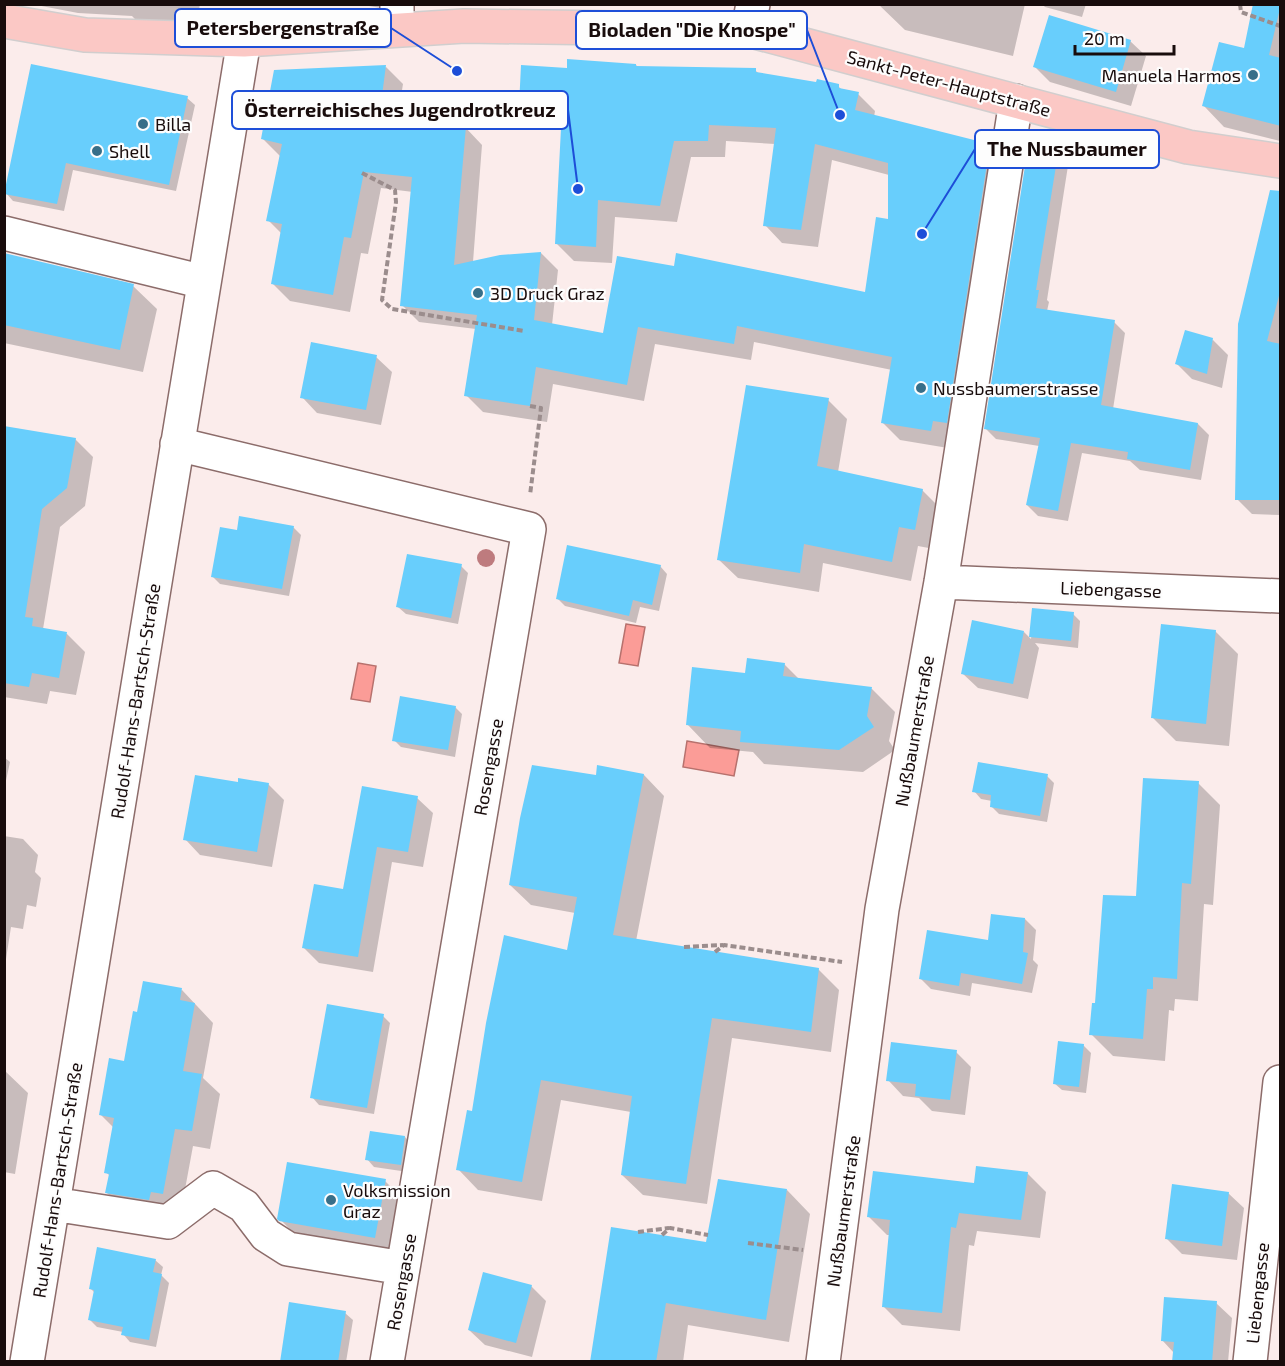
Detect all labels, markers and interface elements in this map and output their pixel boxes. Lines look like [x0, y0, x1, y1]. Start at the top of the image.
callout: Petersbergenstraße [175, 9, 391, 47]
callout: Bioladen "Die Knospe" [576, 11, 807, 49]
text: Petersbergenstraße [187, 15, 379, 39]
text: Bioladen "Die Knospe" [588, 17, 796, 41]
scale bar [1075, 18, 1174, 56]
text: 20 m [1084, 27, 1125, 49]
street label: Sankt-Peter-Hauptstraße [845, 45, 1053, 121]
place label: Manuela Harmos [1101, 64, 1241, 86]
marker: Manuela Harmos [1246, 68, 1260, 82]
callout: Österreichisches Jugendrotkreuz [232, 91, 568, 129]
text: Österreichisches Jugendrotkreuz [244, 97, 556, 121]
place label: Billa [155, 113, 191, 135]
marker: Billa [136, 117, 150, 131]
callout: The Nussbaumer [975, 130, 1159, 168]
text: The Nussbaumer [987, 136, 1147, 160]
place label: Shell [109, 140, 151, 162]
marker: Shell [90, 144, 104, 158]
place label: 3D Druck Graz [490, 282, 605, 304]
marker: 3D Druck Graz [471, 286, 485, 300]
place label: Nussbaumerstrasse [933, 377, 1098, 399]
marker: Nussbaumerstrasse [914, 381, 928, 395]
street label: Liebengasse [1060, 576, 1162, 602]
street label: Rudolf-Hans-Bartsch-Straße [105, 582, 165, 820]
street label: Nußbaumerstraße [890, 654, 938, 808]
street label: Rosengasse [469, 717, 507, 817]
street label: Rudolf-Hans-Bartsch-Straße [27, 1061, 87, 1299]
street label: Nußbaumerstraße [821, 1134, 865, 1288]
place label: Volksmission Graz [343, 1179, 451, 1222]
marker: Volksmission Graz [324, 1193, 338, 1207]
street label: Rosengasse [382, 1232, 420, 1332]
street label: Liebengasse [1241, 1241, 1273, 1345]

